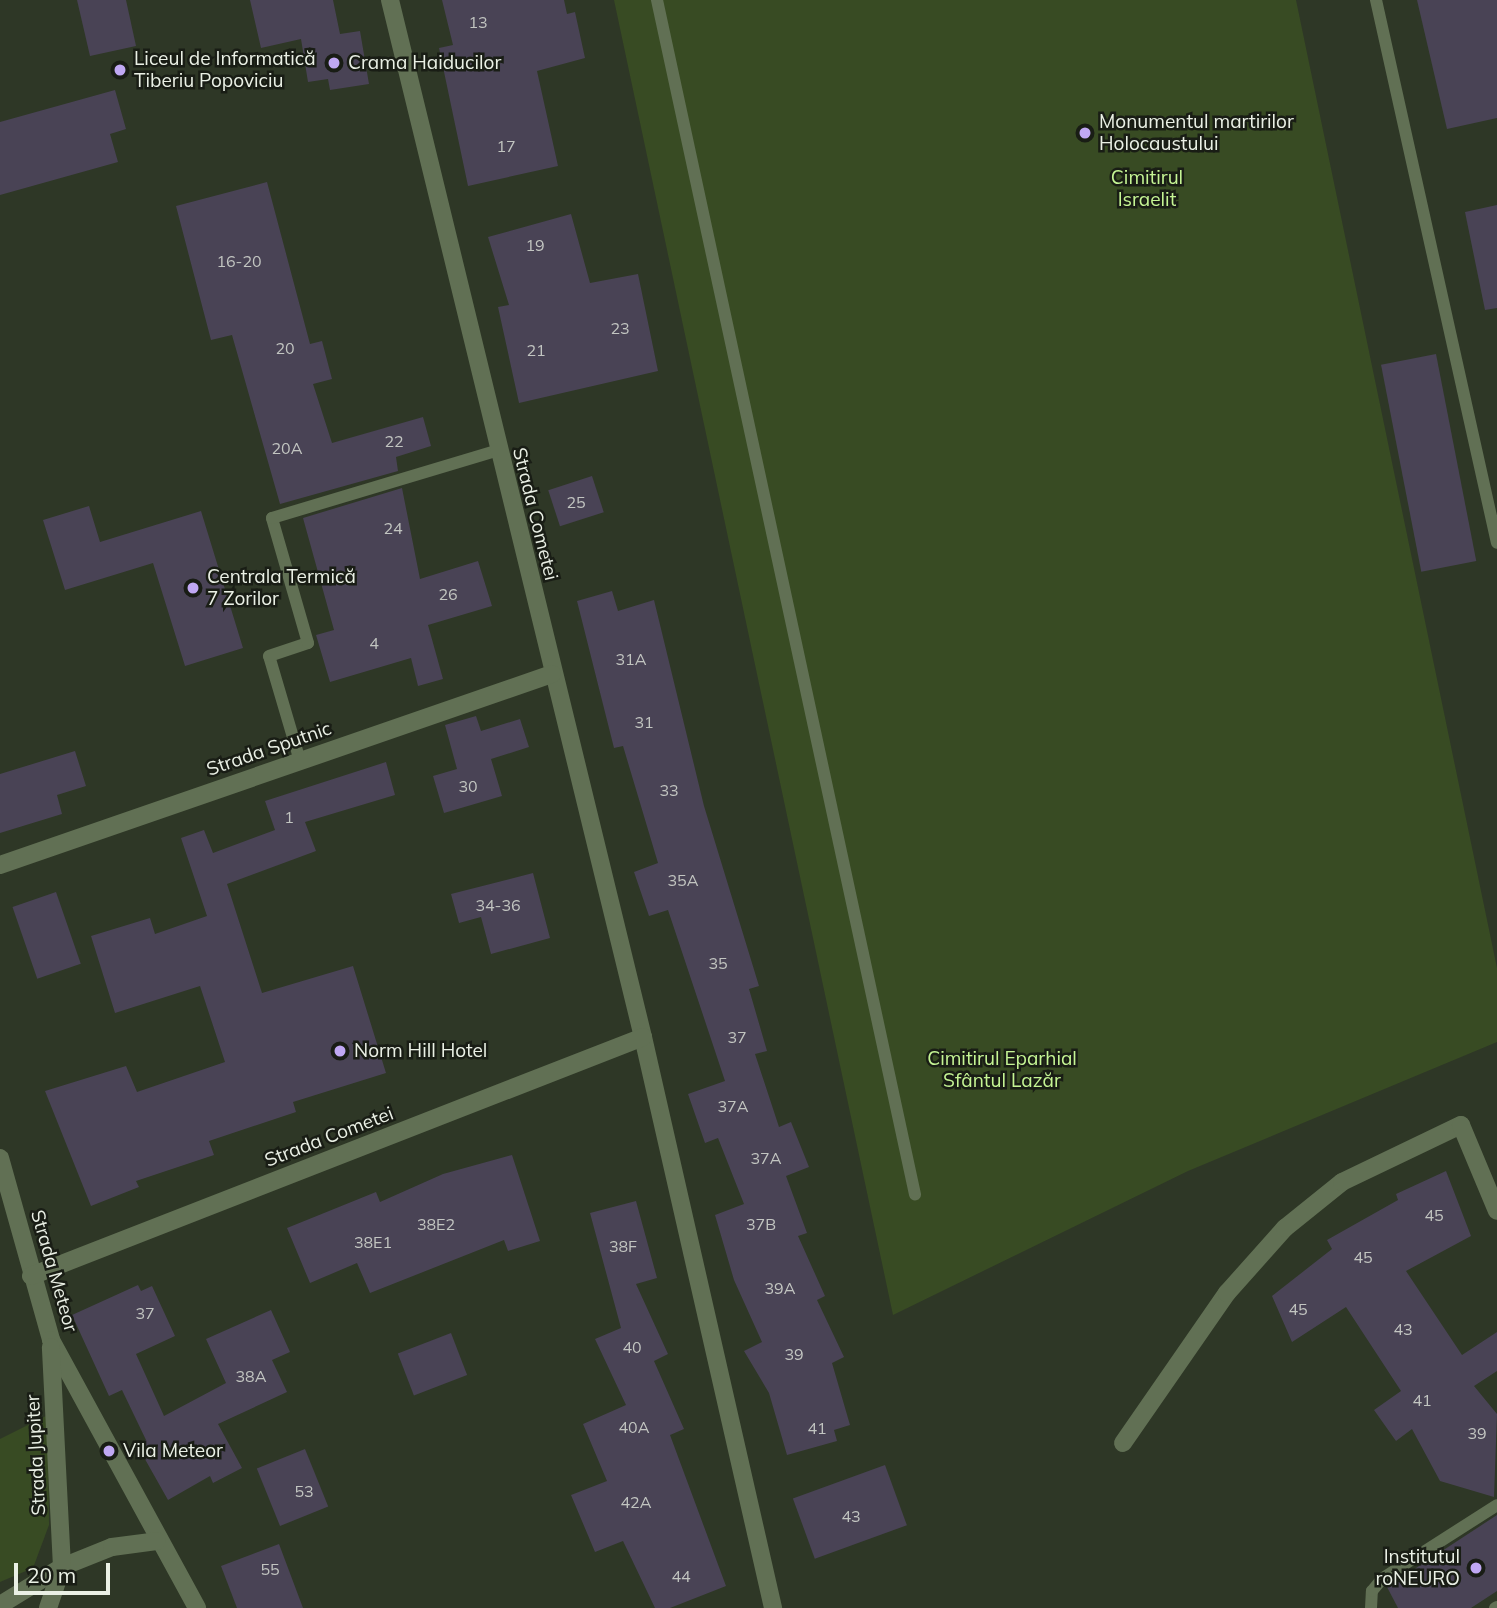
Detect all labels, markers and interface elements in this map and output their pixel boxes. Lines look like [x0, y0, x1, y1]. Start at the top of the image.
house number: 13 [468, 12, 488, 32]
place label: Liceul de Informatică Tiberiu Popoviciu [134, 48, 316, 92]
place label: Crama Haiducilor [348, 52, 501, 74]
marker: Crama Haiducilor [326, 55, 342, 71]
marker: Liceul de Informatică Tiberiu Popoviciu [112, 62, 128, 78]
place label: Monumentul martirilor Holocaustului [1099, 111, 1294, 155]
marker: Monumentul martirilor Holocaustului [1077, 125, 1093, 141]
house number: 17 [496, 136, 516, 156]
park label: Cimitirul Israelit [1111, 167, 1183, 211]
house number: 19 [525, 235, 545, 255]
house number: 16-20 [216, 251, 262, 271]
house number: 23 [610, 318, 630, 338]
house number: 20 [275, 338, 295, 358]
house number: 21 [526, 340, 546, 360]
house number: 22 [384, 431, 404, 451]
house number: 20A [272, 438, 302, 458]
street label: Strada Cometei [507, 445, 563, 583]
house number: 25 [566, 492, 586, 512]
house number: 24 [383, 518, 403, 538]
place label: Centrala Termică 7 Zorilor [207, 566, 356, 610]
marker: Centrala Termică 7 Zorilor [185, 580, 201, 596]
house number: 26 [438, 584, 458, 604]
house number: 4 [369, 633, 379, 653]
house number: 31A [616, 649, 646, 669]
house number: 31 [634, 712, 654, 732]
street label: Strada Sputnic [204, 717, 334, 781]
house number: 30 [458, 776, 478, 796]
house number: 33 [659, 780, 679, 800]
house number: 1 [284, 807, 294, 827]
house number: 35A [668, 870, 698, 890]
house number: 34-36 [475, 895, 521, 915]
house number: 35 [708, 953, 728, 973]
house number: 37 [727, 1027, 747, 1047]
place label: Norm Hill Hotel [354, 1040, 487, 1062]
marker: Norm Hill Hotel [332, 1043, 348, 1059]
park label: Cimitirul Eparhial Sfântul Lazăr [927, 1048, 1077, 1092]
house number: 37A [718, 1096, 748, 1116]
street label: Strada Cometei [261, 1102, 397, 1172]
house number: 37A [751, 1148, 781, 1168]
house number: 45 [1424, 1205, 1444, 1225]
street label: Strada Meteor [26, 1207, 82, 1335]
house number: 38E2 [417, 1214, 455, 1234]
house number: 37B [746, 1214, 776, 1234]
house number: 38E1 [354, 1232, 392, 1252]
house number: 38F [609, 1236, 637, 1256]
house number: 45 [1353, 1247, 1373, 1267]
house number: 39A [765, 1278, 795, 1298]
house number: 45 [1288, 1299, 1308, 1319]
house number: 37 [135, 1303, 155, 1323]
house number: 43 [1393, 1319, 1413, 1339]
house number: 40 [622, 1337, 642, 1357]
house number: 39 [784, 1344, 804, 1364]
house number: 38A [236, 1366, 266, 1386]
house number: 41 [1412, 1390, 1432, 1410]
street label: Strada Jupiter [21, 1394, 51, 1516]
house number: 40A [619, 1417, 649, 1437]
house number: 41 [807, 1418, 827, 1438]
house number: 39 [1467, 1423, 1487, 1443]
place label: Vila Meteor [123, 1440, 223, 1462]
marker: Vila Meteor [101, 1443, 117, 1459]
house number: 53 [294, 1481, 314, 1501]
house number: 42A [621, 1492, 651, 1512]
house number: 43 [841, 1506, 861, 1526]
place label: Institutul roNEURO [1375, 1546, 1460, 1590]
scale bar [18, 1548, 114, 1592]
marker: Institutul roNEURO [1466, 1558, 1486, 1578]
house number: 55 [260, 1559, 280, 1579]
text: 20 m [27, 1562, 76, 1588]
house number: 44 [671, 1566, 691, 1586]

